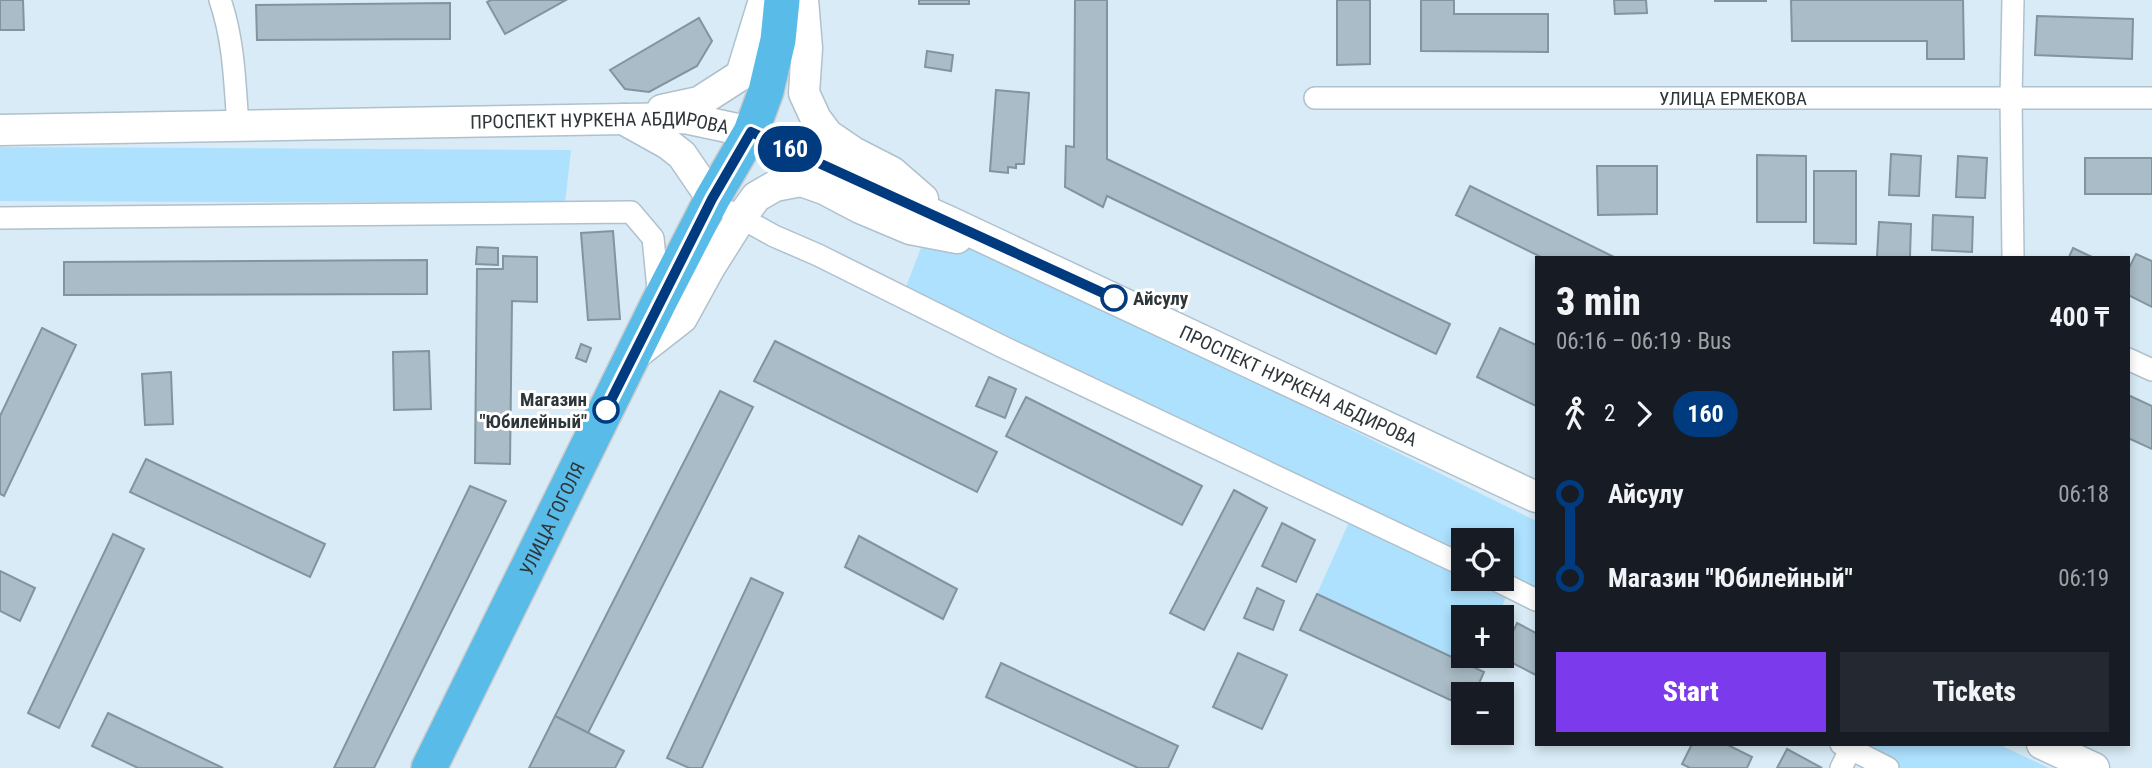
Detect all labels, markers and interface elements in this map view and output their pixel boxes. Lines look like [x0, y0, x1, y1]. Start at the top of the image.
street label: УЛИЦА ЕРМЕКОВА [1659, 87, 1807, 110]
street label: ПРОСПЕКТ НУРКЕНА АБДИРОВА [470, 106, 731, 139]
line badge: 160 [750, 126, 830, 172]
text: 160 [772, 135, 808, 163]
text: 3 min [1556, 280, 1641, 324]
marker: Айсулу [1101, 285, 1127, 311]
place label: Айсулу [1133, 287, 1189, 310]
text: 400 ₸ [2049, 302, 2109, 332]
street label: ПРОСПЕКТ НУРКЕНА АБДИРОВА [1176, 320, 1421, 451]
text: 06:16 – 06:19 · Bus [1556, 328, 1732, 355]
place label: Магазин "Юбилейный" [479, 388, 587, 433]
icon: walk [1556, 395, 1594, 433]
icon: forward [1625, 395, 1663, 433]
marker: Магазин "Юбилейный" [593, 397, 619, 423]
text: 2 [1604, 400, 1615, 427]
text: 160 [1687, 400, 1724, 428]
street label: УЛИЦА ГОГОЛЯ [514, 458, 590, 579]
text: Айсулу [1608, 479, 1684, 509]
text: 06:18 [2058, 481, 2109, 508]
map controls [1451, 528, 1514, 745]
button: locate [1451, 528, 1514, 591]
text: Магазин "Юбилейный" [1608, 563, 1853, 593]
text: 06:19 [2058, 565, 2109, 592]
button: + [1451, 605, 1514, 668]
button: Start [1556, 652, 1826, 732]
button: Tickets [1840, 652, 2109, 732]
button: − [1451, 682, 1514, 745]

